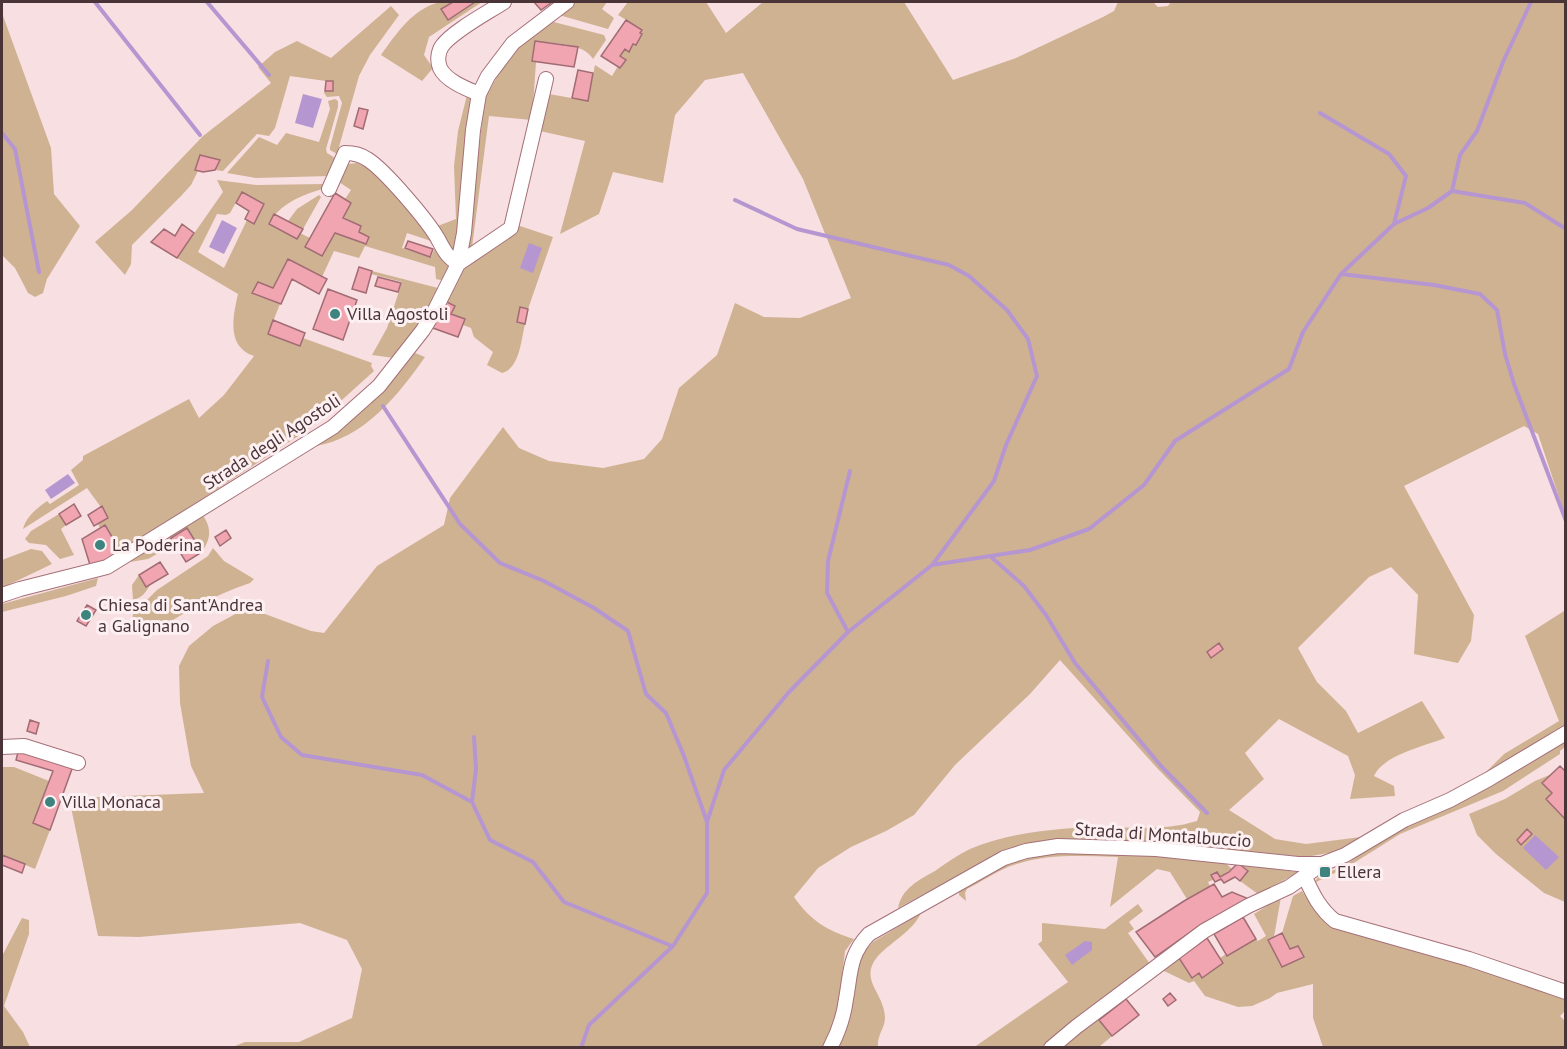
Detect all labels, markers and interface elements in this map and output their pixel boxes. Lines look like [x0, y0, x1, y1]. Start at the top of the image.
place label: Villa Agostoli [346, 302, 449, 325]
marker: Villa Agostoli [328, 307, 342, 321]
street label: Strada degli Agostoli [199, 388, 345, 495]
place label: La Poderina [112, 533, 202, 556]
marker: La Poderina [93, 538, 107, 552]
place label: Chiesa di Sant'Andrea a Galignano [98, 593, 263, 637]
marker: Chiesa di Sant'Andrea a Galignano [79, 608, 93, 622]
place label: Villa Monaca [61, 790, 161, 813]
marker: Villa Monaca [43, 795, 57, 809]
street label: Strada di Montalbuccio [1074, 817, 1252, 852]
place label: Ellera [1337, 860, 1381, 883]
marker: Ellera [1318, 865, 1332, 879]

